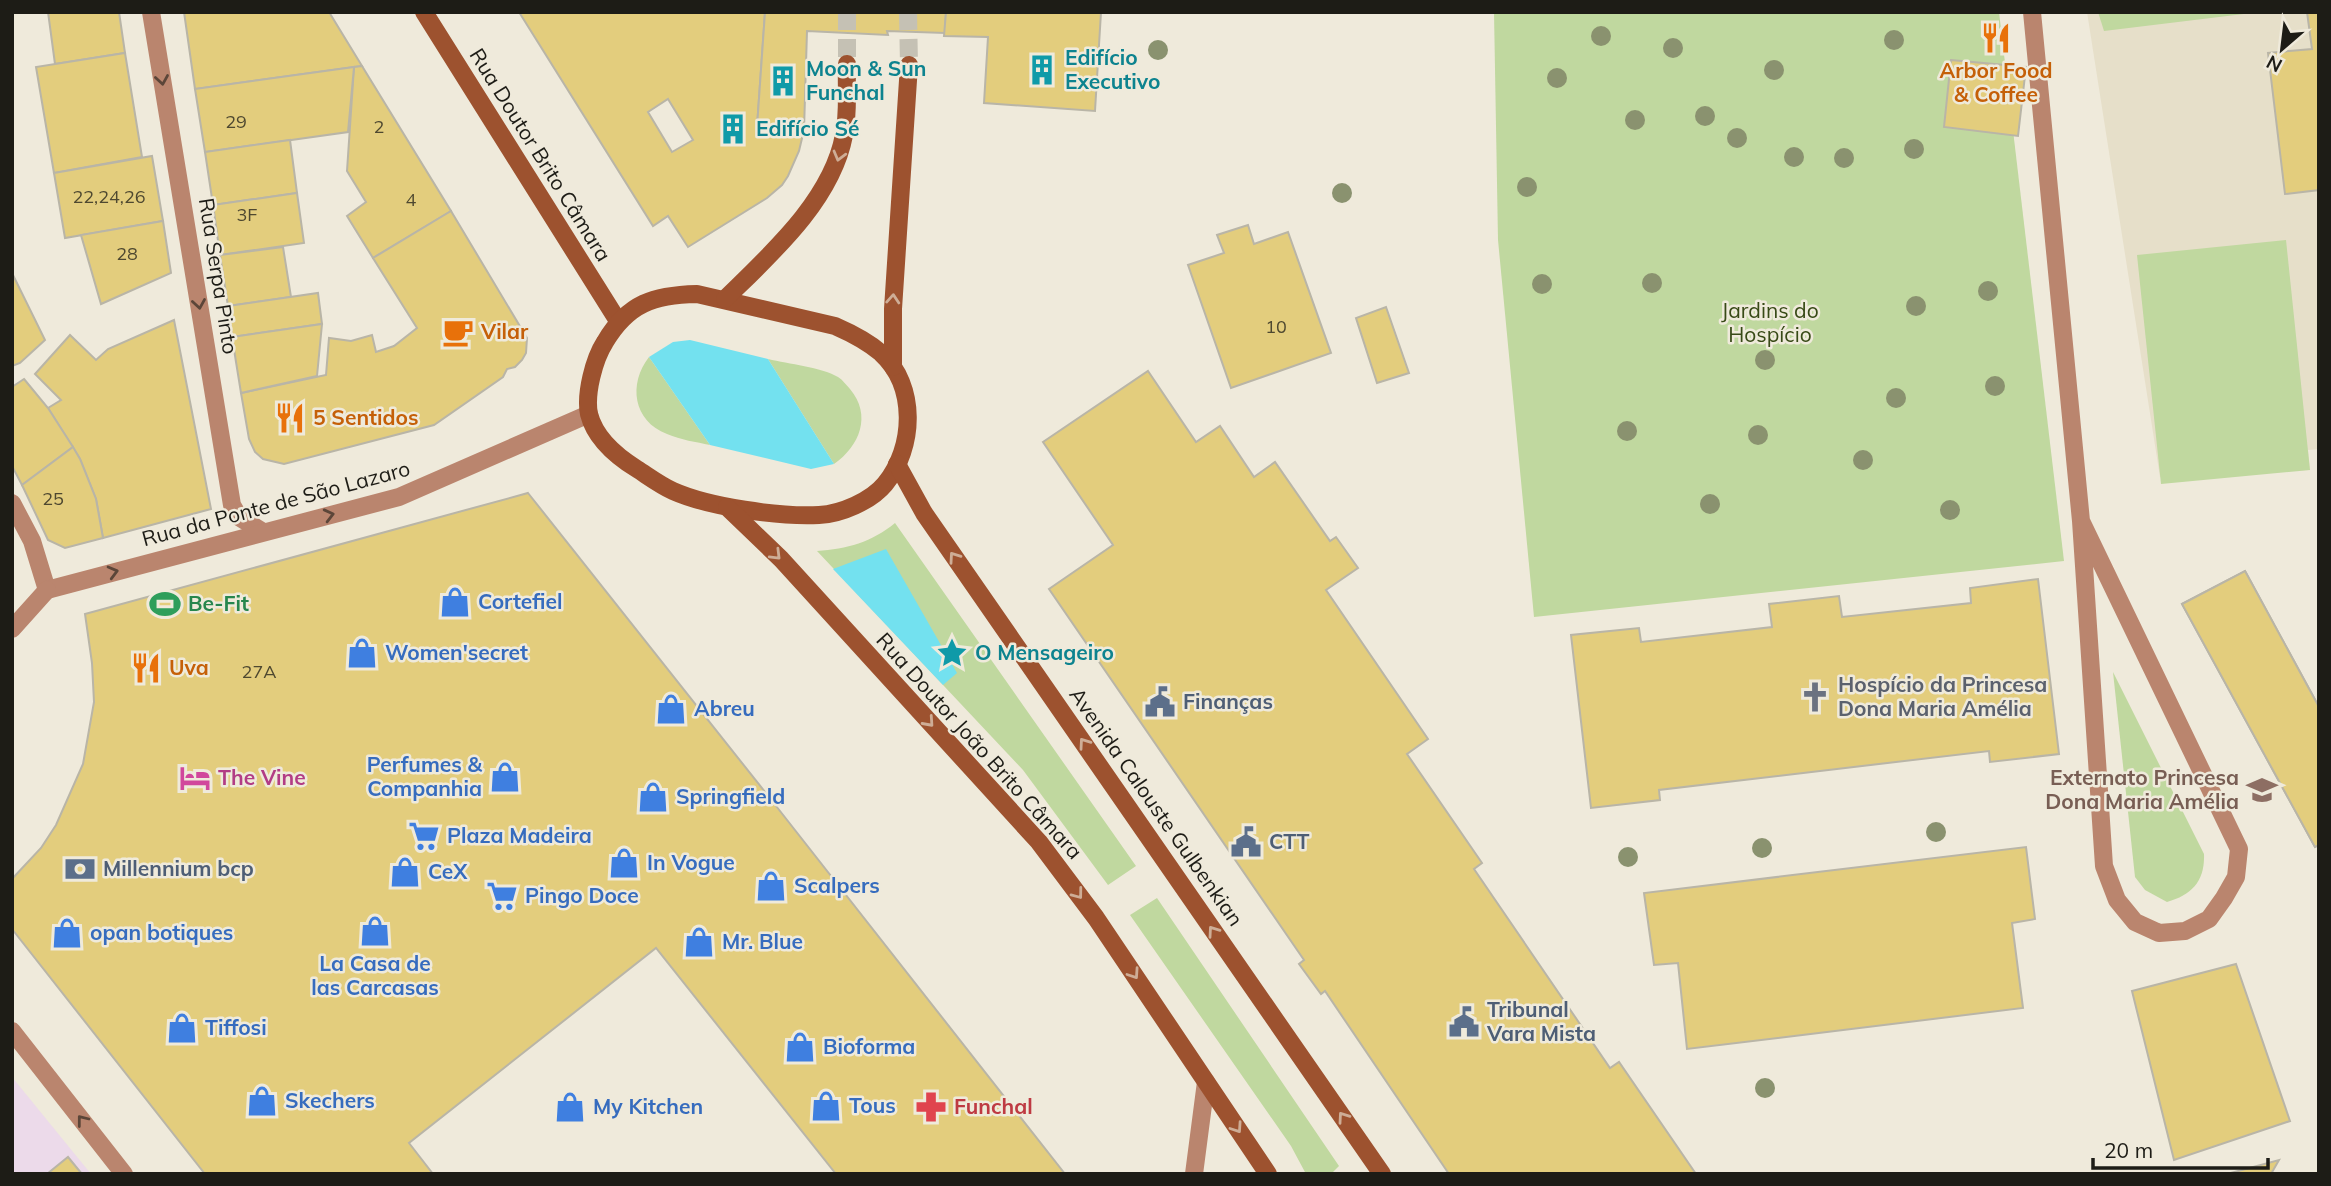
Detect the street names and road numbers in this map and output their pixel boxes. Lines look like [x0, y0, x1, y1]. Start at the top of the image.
street label: Rua Doutor Brito Câmara [464, 43, 617, 266]
street label: Rua Serpa Pinto [194, 196, 244, 356]
street label: Rua da Ponte de São Lazaro [139, 455, 413, 551]
street label: Rua Doutor João Brito Câmara [871, 627, 1088, 864]
street label: Avenida Calouste Gulbenkian [1064, 682, 1249, 931]

